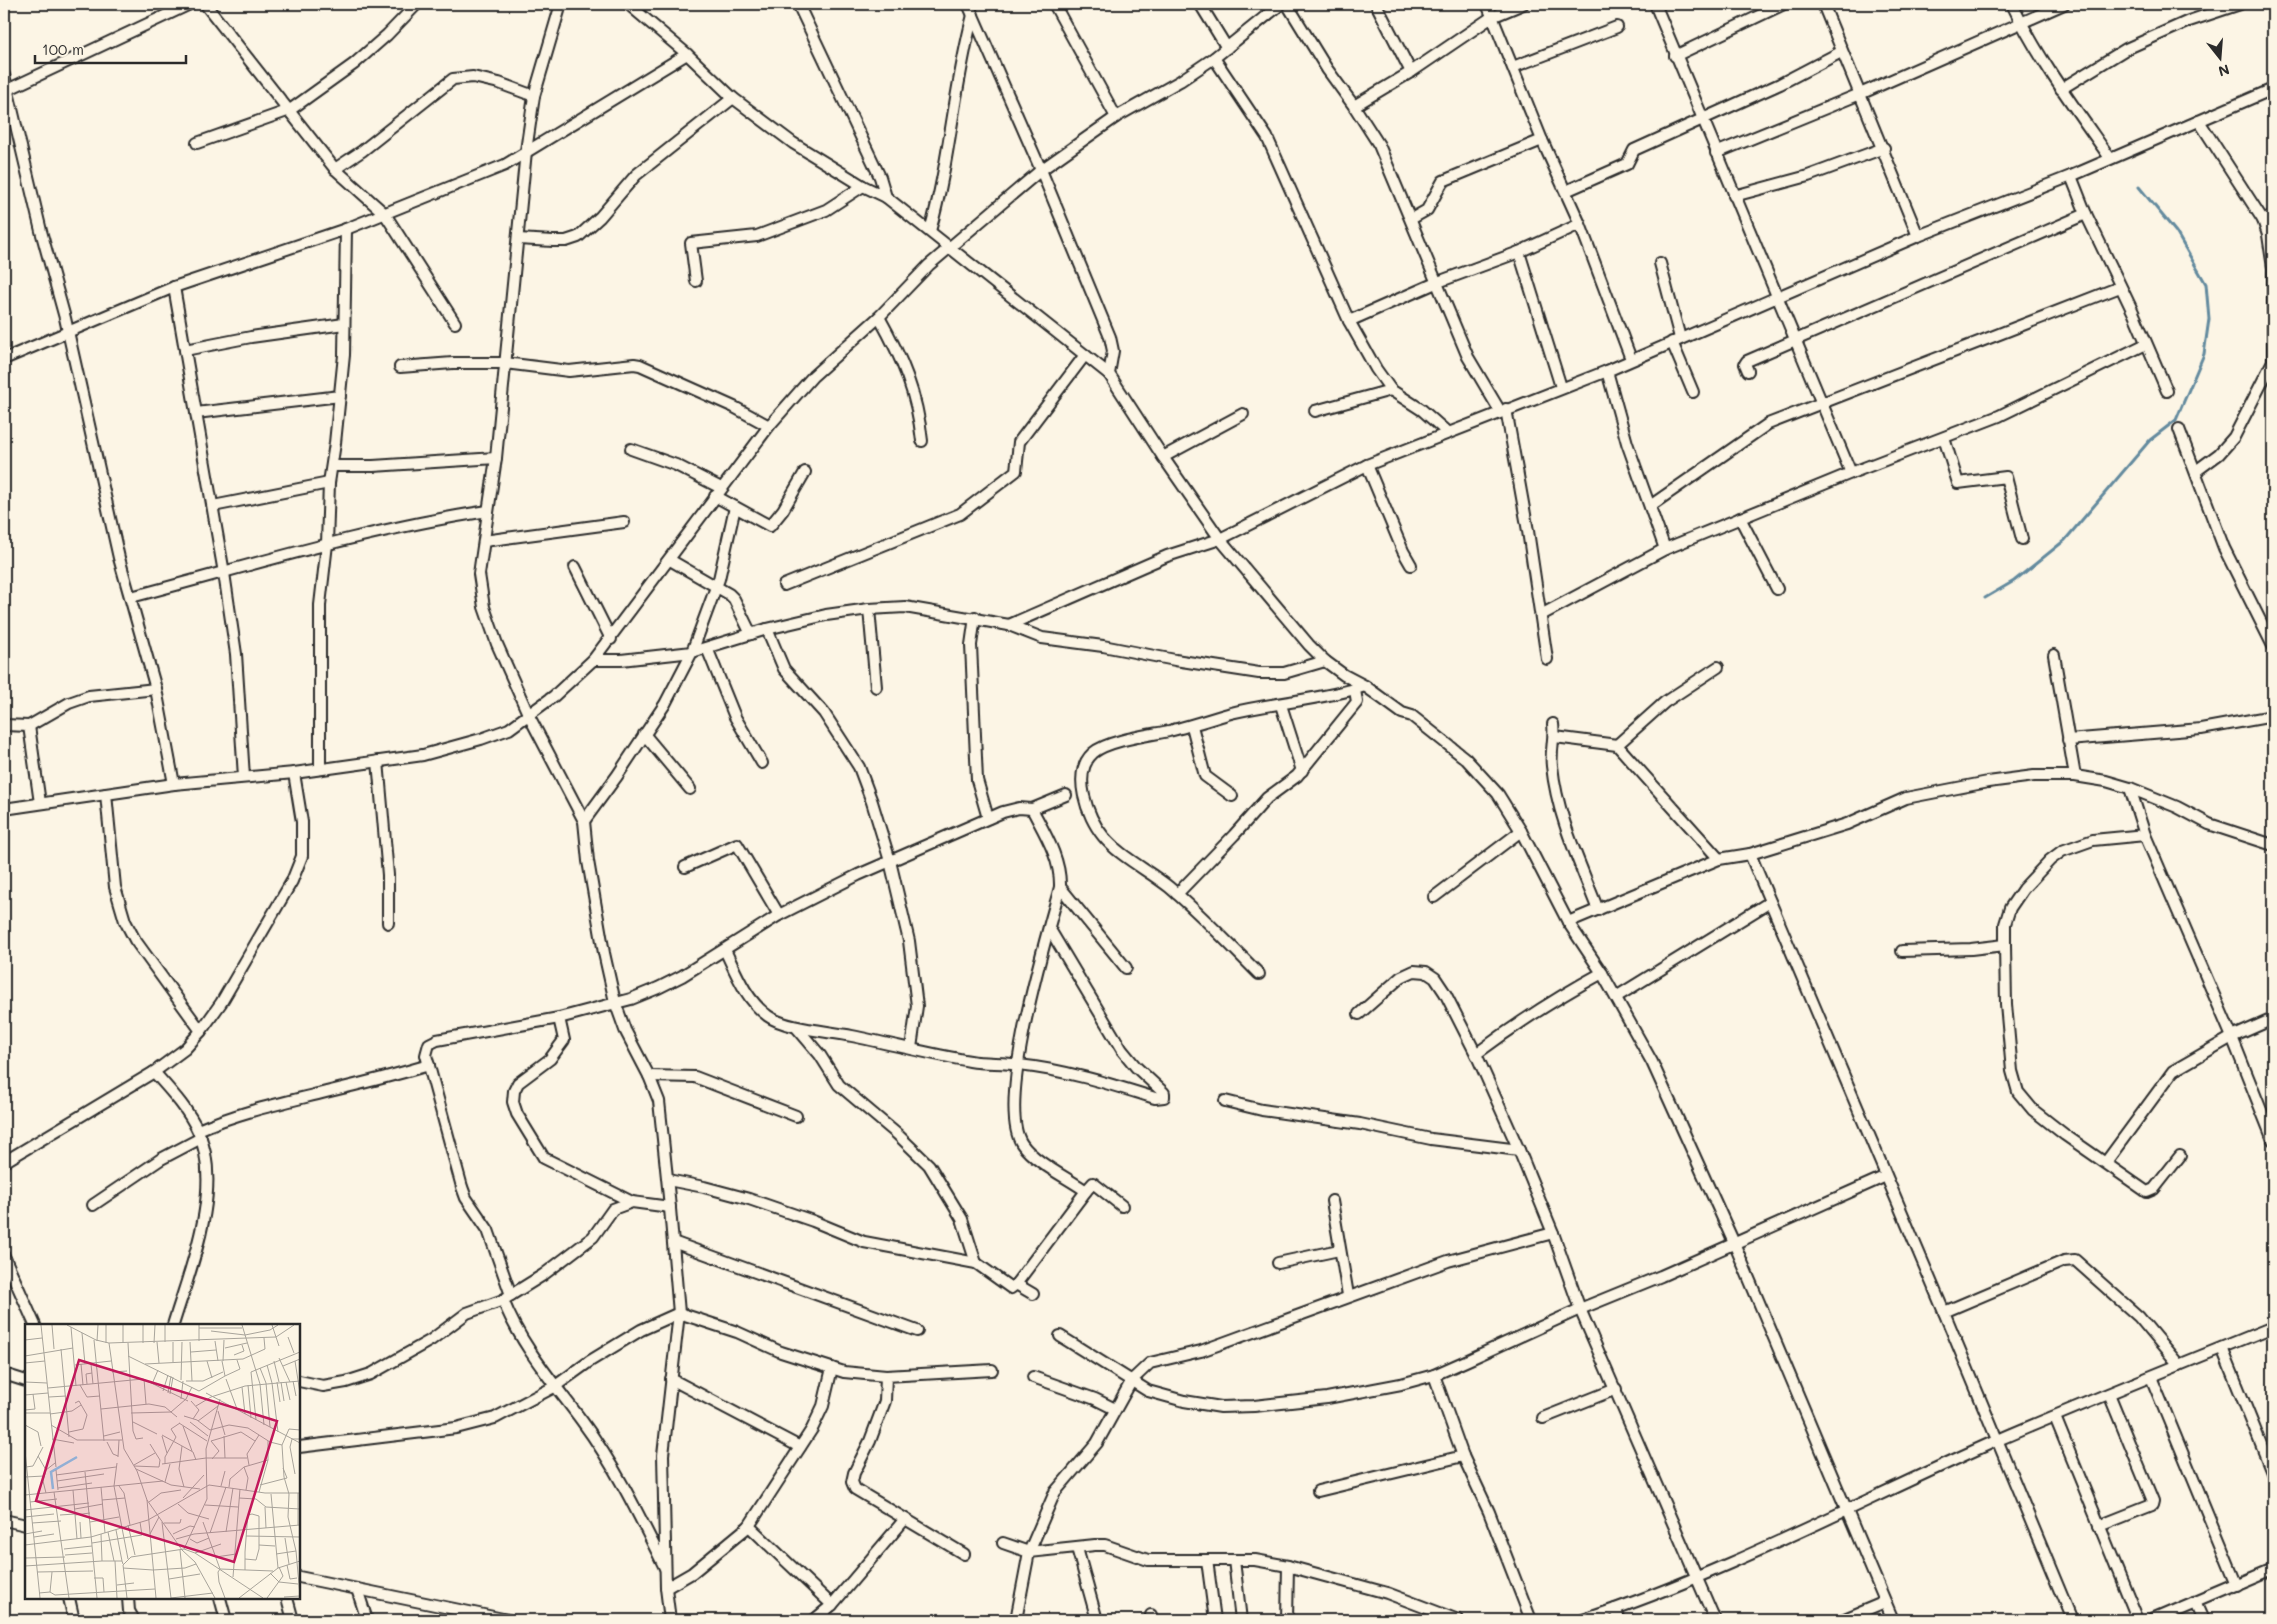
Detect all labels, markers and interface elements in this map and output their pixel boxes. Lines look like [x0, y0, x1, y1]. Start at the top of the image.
scale bar [35, 32, 186, 64]
north arrow [2194, 32, 2244, 82]
text: 100 m [42, 39, 84, 59]
text: N [2216, 60, 2232, 82]
inset map [25, 1324, 300, 1599]

